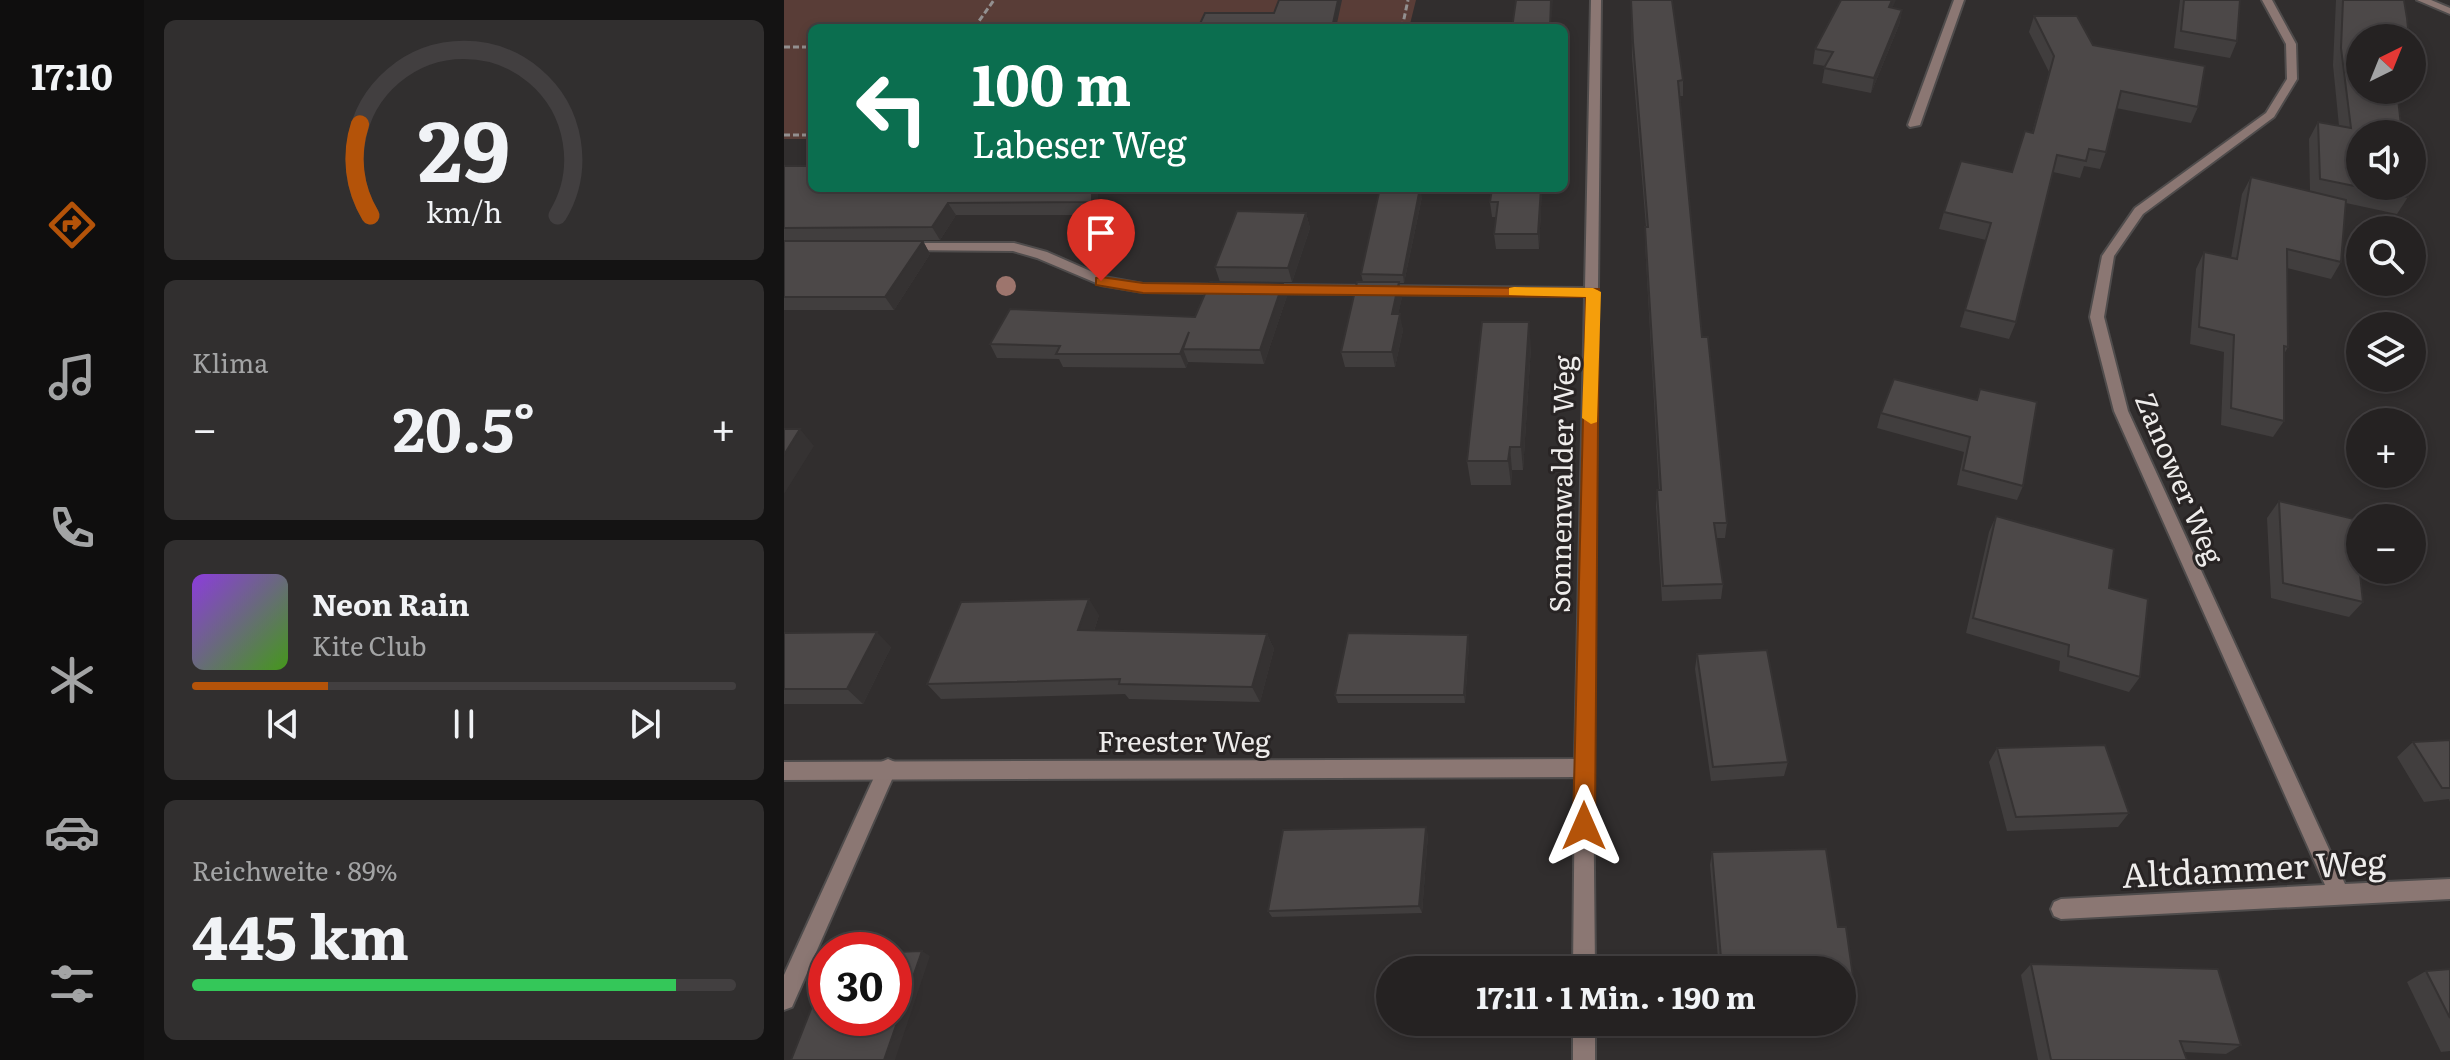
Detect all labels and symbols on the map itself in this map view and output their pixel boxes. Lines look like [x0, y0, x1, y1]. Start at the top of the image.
north arrow [2346, 24, 2426, 104]
pin [1067, 199, 1135, 281]
street label: Sonnenwalder Weg [1537, 355, 1583, 613]
street label: Zanower Weg [2126, 386, 2236, 571]
street label: Freester Weg [1097, 719, 1271, 761]
position arrow [1542, 784, 1626, 868]
street label: Altdammer Weg [2121, 834, 2387, 898]
speed limit sign: 30 [808, 932, 912, 1036]

